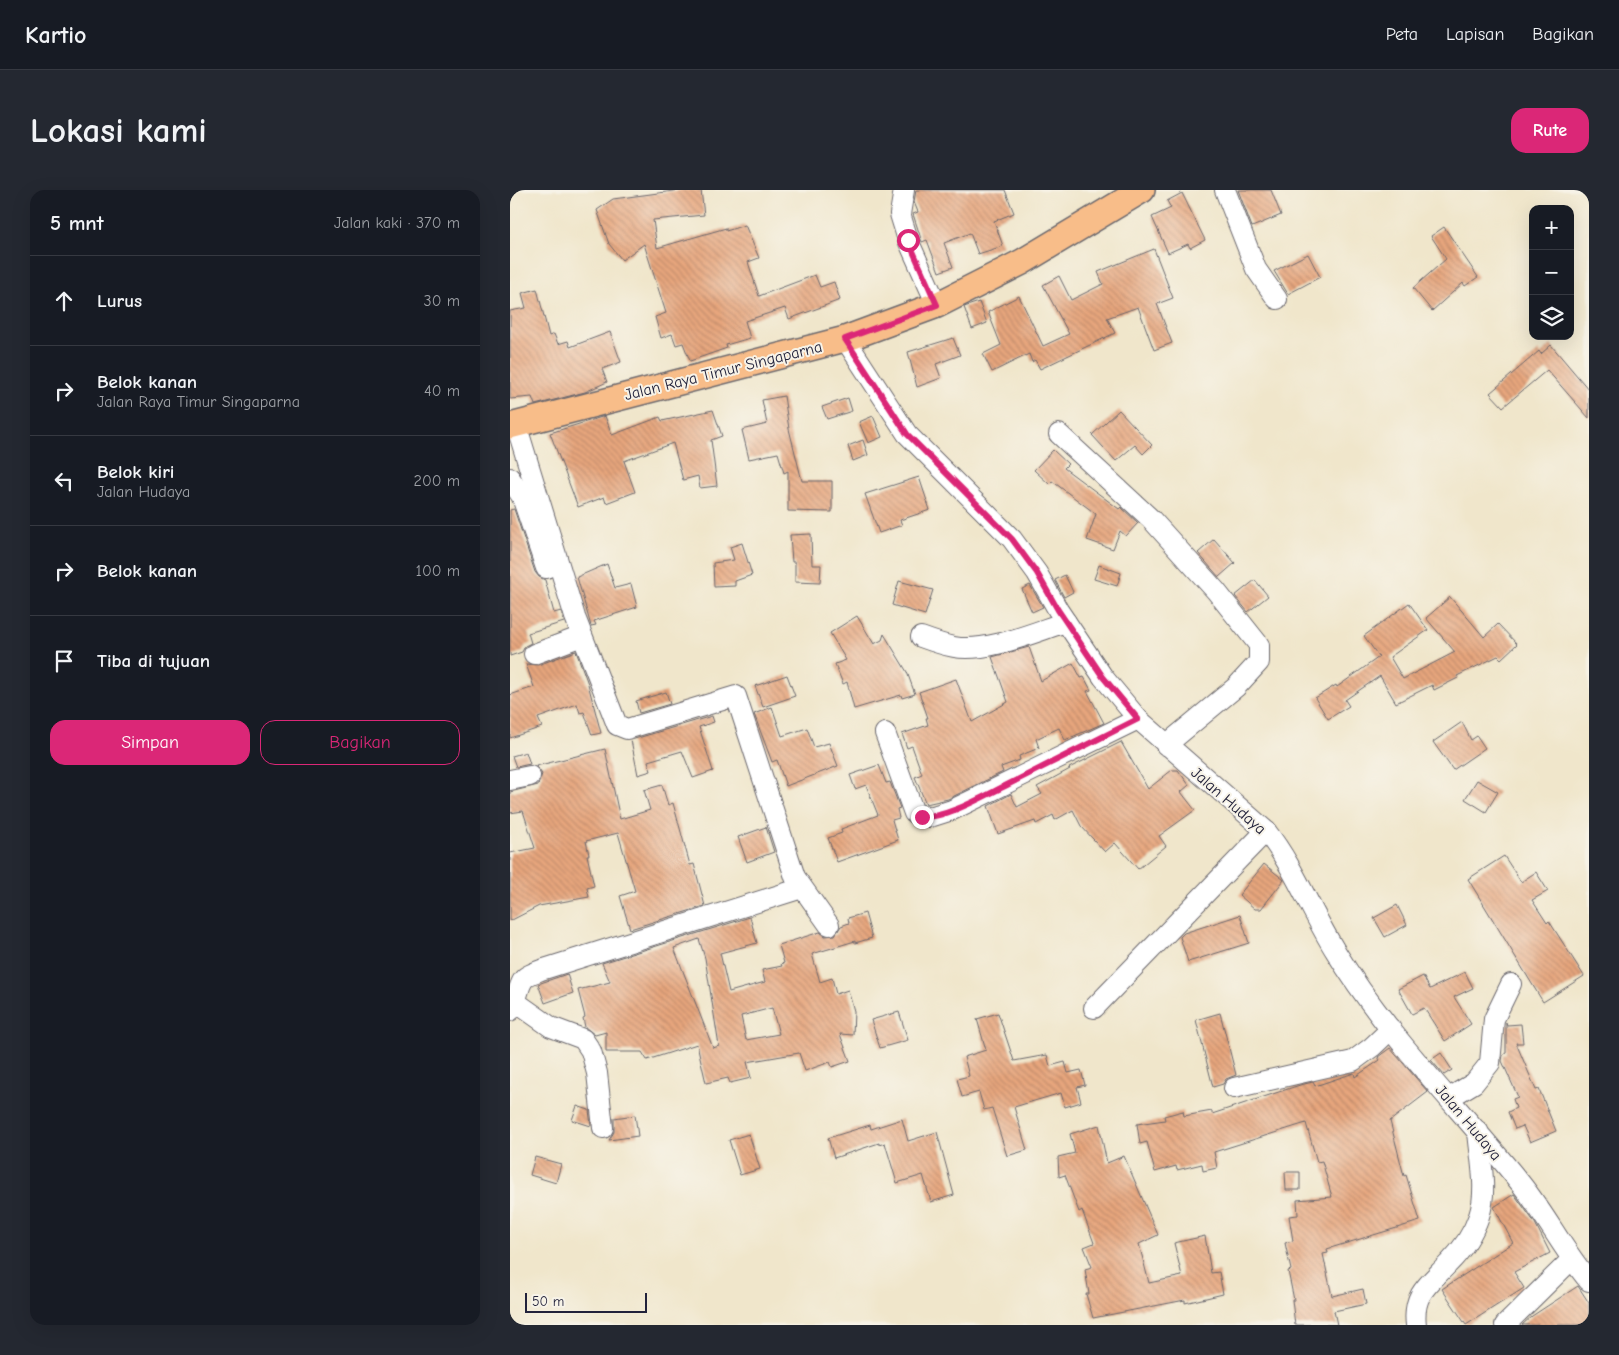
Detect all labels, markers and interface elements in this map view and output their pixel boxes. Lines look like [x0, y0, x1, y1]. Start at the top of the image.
text: Kartio [25, 21, 87, 49]
text: Peta [1386, 24, 1418, 45]
text: Lapisan [1446, 24, 1504, 45]
text: Bagikan [1532, 24, 1594, 45]
button: Rute [1511, 108, 1589, 153]
text: Lokasi kami [30, 110, 207, 151]
map controls [1529, 205, 1574, 340]
button: + [1529, 205, 1574, 250]
text: 5 mnt [50, 211, 104, 235]
text: Jalan kaki · 370 m [334, 214, 460, 232]
route start [897, 229, 920, 252]
button: − [1529, 250, 1574, 295]
icon: ahead [50, 287, 78, 315]
text: Lurus [97, 290, 142, 312]
text: 30 m [424, 292, 460, 310]
button: layers [1529, 295, 1574, 340]
street label: Jalan Raya Timur Singaparna [623, 338, 824, 404]
text: Belok kanan [97, 371, 197, 393]
icon: right [50, 377, 78, 405]
text: 40 m [424, 382, 460, 400]
text: Jalan Raya Timur Singaparna [97, 393, 300, 411]
text: Belok kiri [97, 461, 174, 483]
icon: left [50, 467, 78, 495]
text: 200 m [414, 472, 460, 490]
text: Jalan Hudaya [97, 483, 190, 501]
icon: right [50, 557, 78, 585]
text: Belok kanan [97, 560, 197, 582]
text: 100 m [416, 562, 460, 580]
icon: arrive [50, 647, 78, 675]
text: Tiba di tujuan [97, 650, 210, 672]
button: Simpan [50, 720, 250, 765]
button: Bagikan [260, 720, 460, 765]
street label: Jalan Hudaya [1187, 763, 1269, 838]
route end [911, 806, 934, 829]
street label: Jalan Hudaya [1431, 1081, 1505, 1164]
scale bar [525, 1290, 648, 1313]
text: 50 m [532, 1293, 564, 1310]

